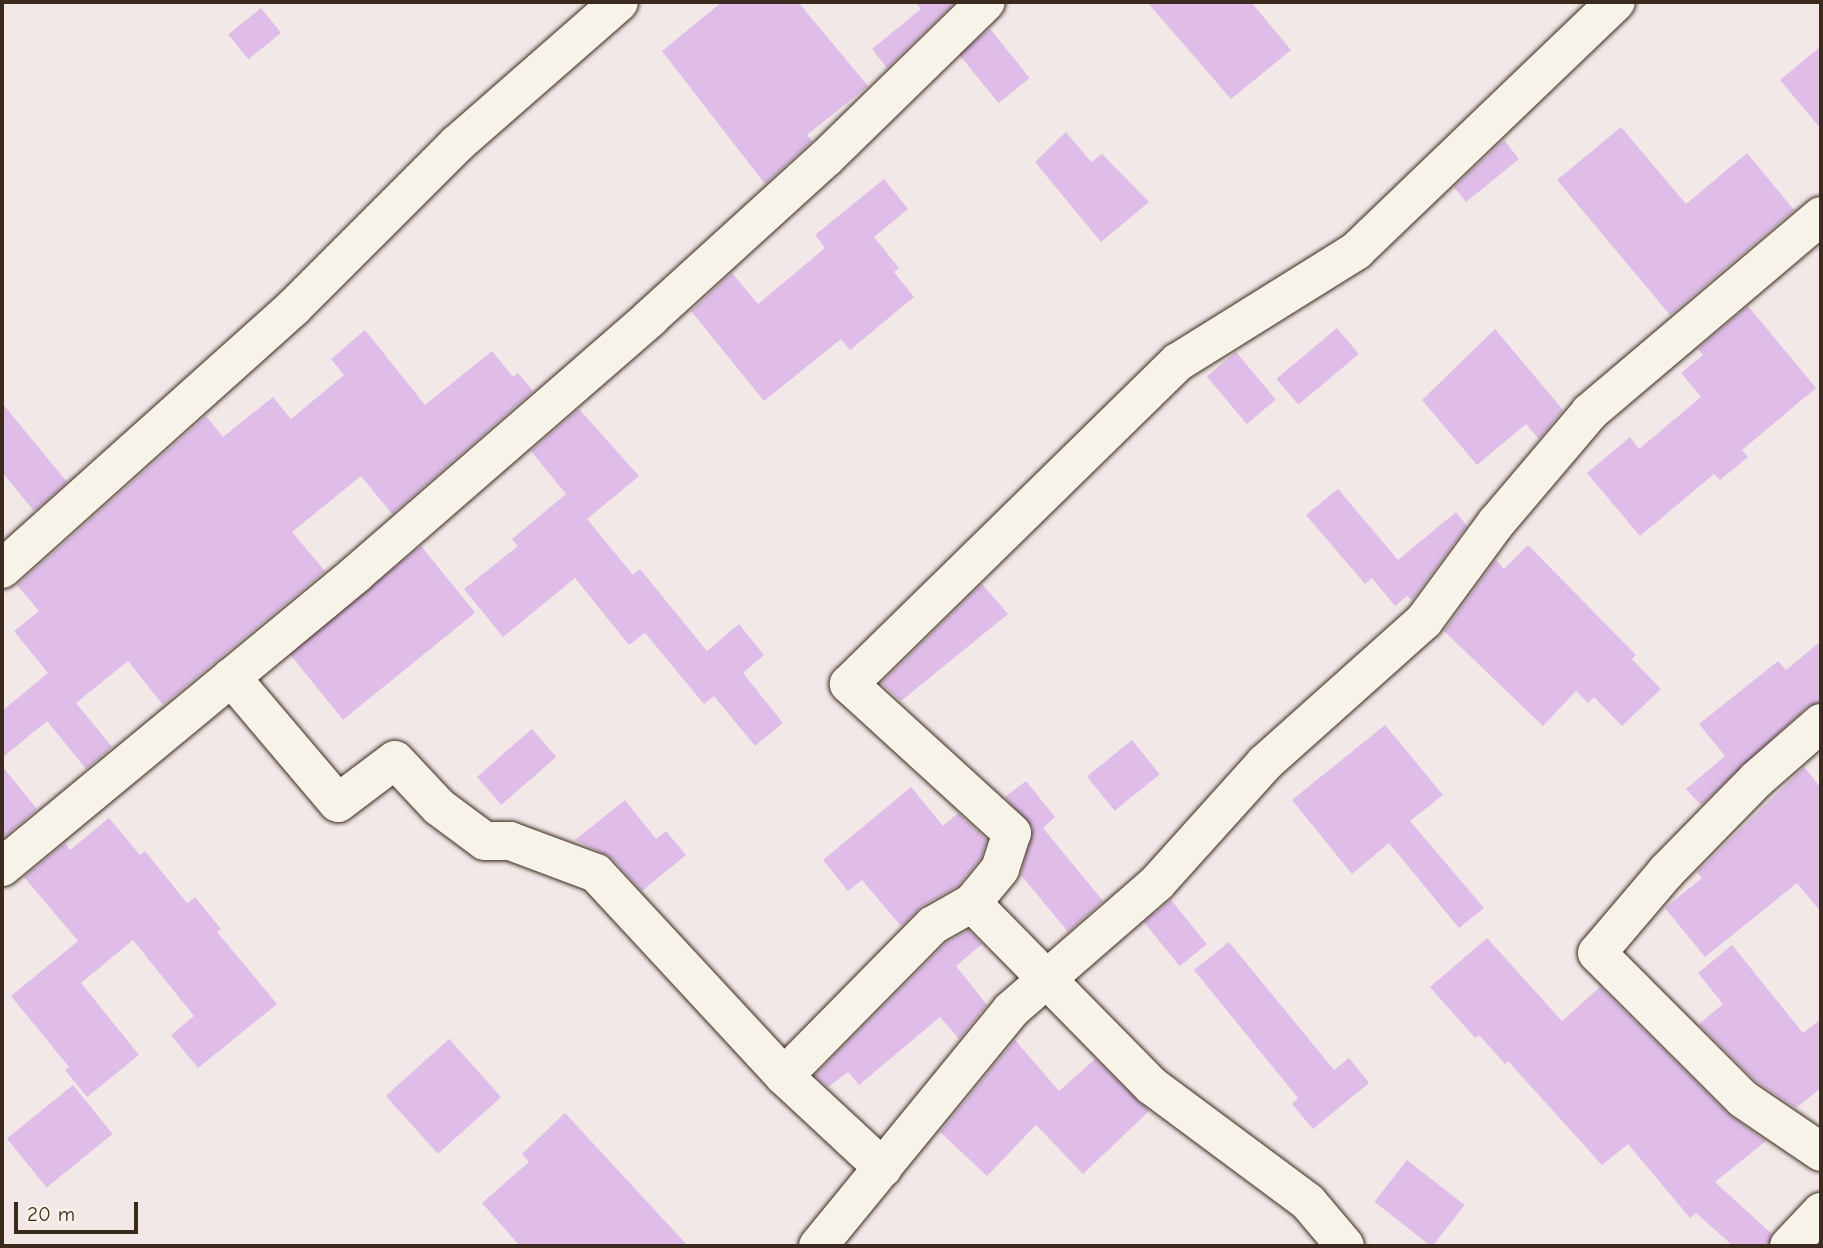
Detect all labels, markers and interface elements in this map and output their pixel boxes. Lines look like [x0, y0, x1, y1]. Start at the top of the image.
scale bar [18, 1188, 142, 1232]
text: 20 m [27, 1202, 75, 1226]

